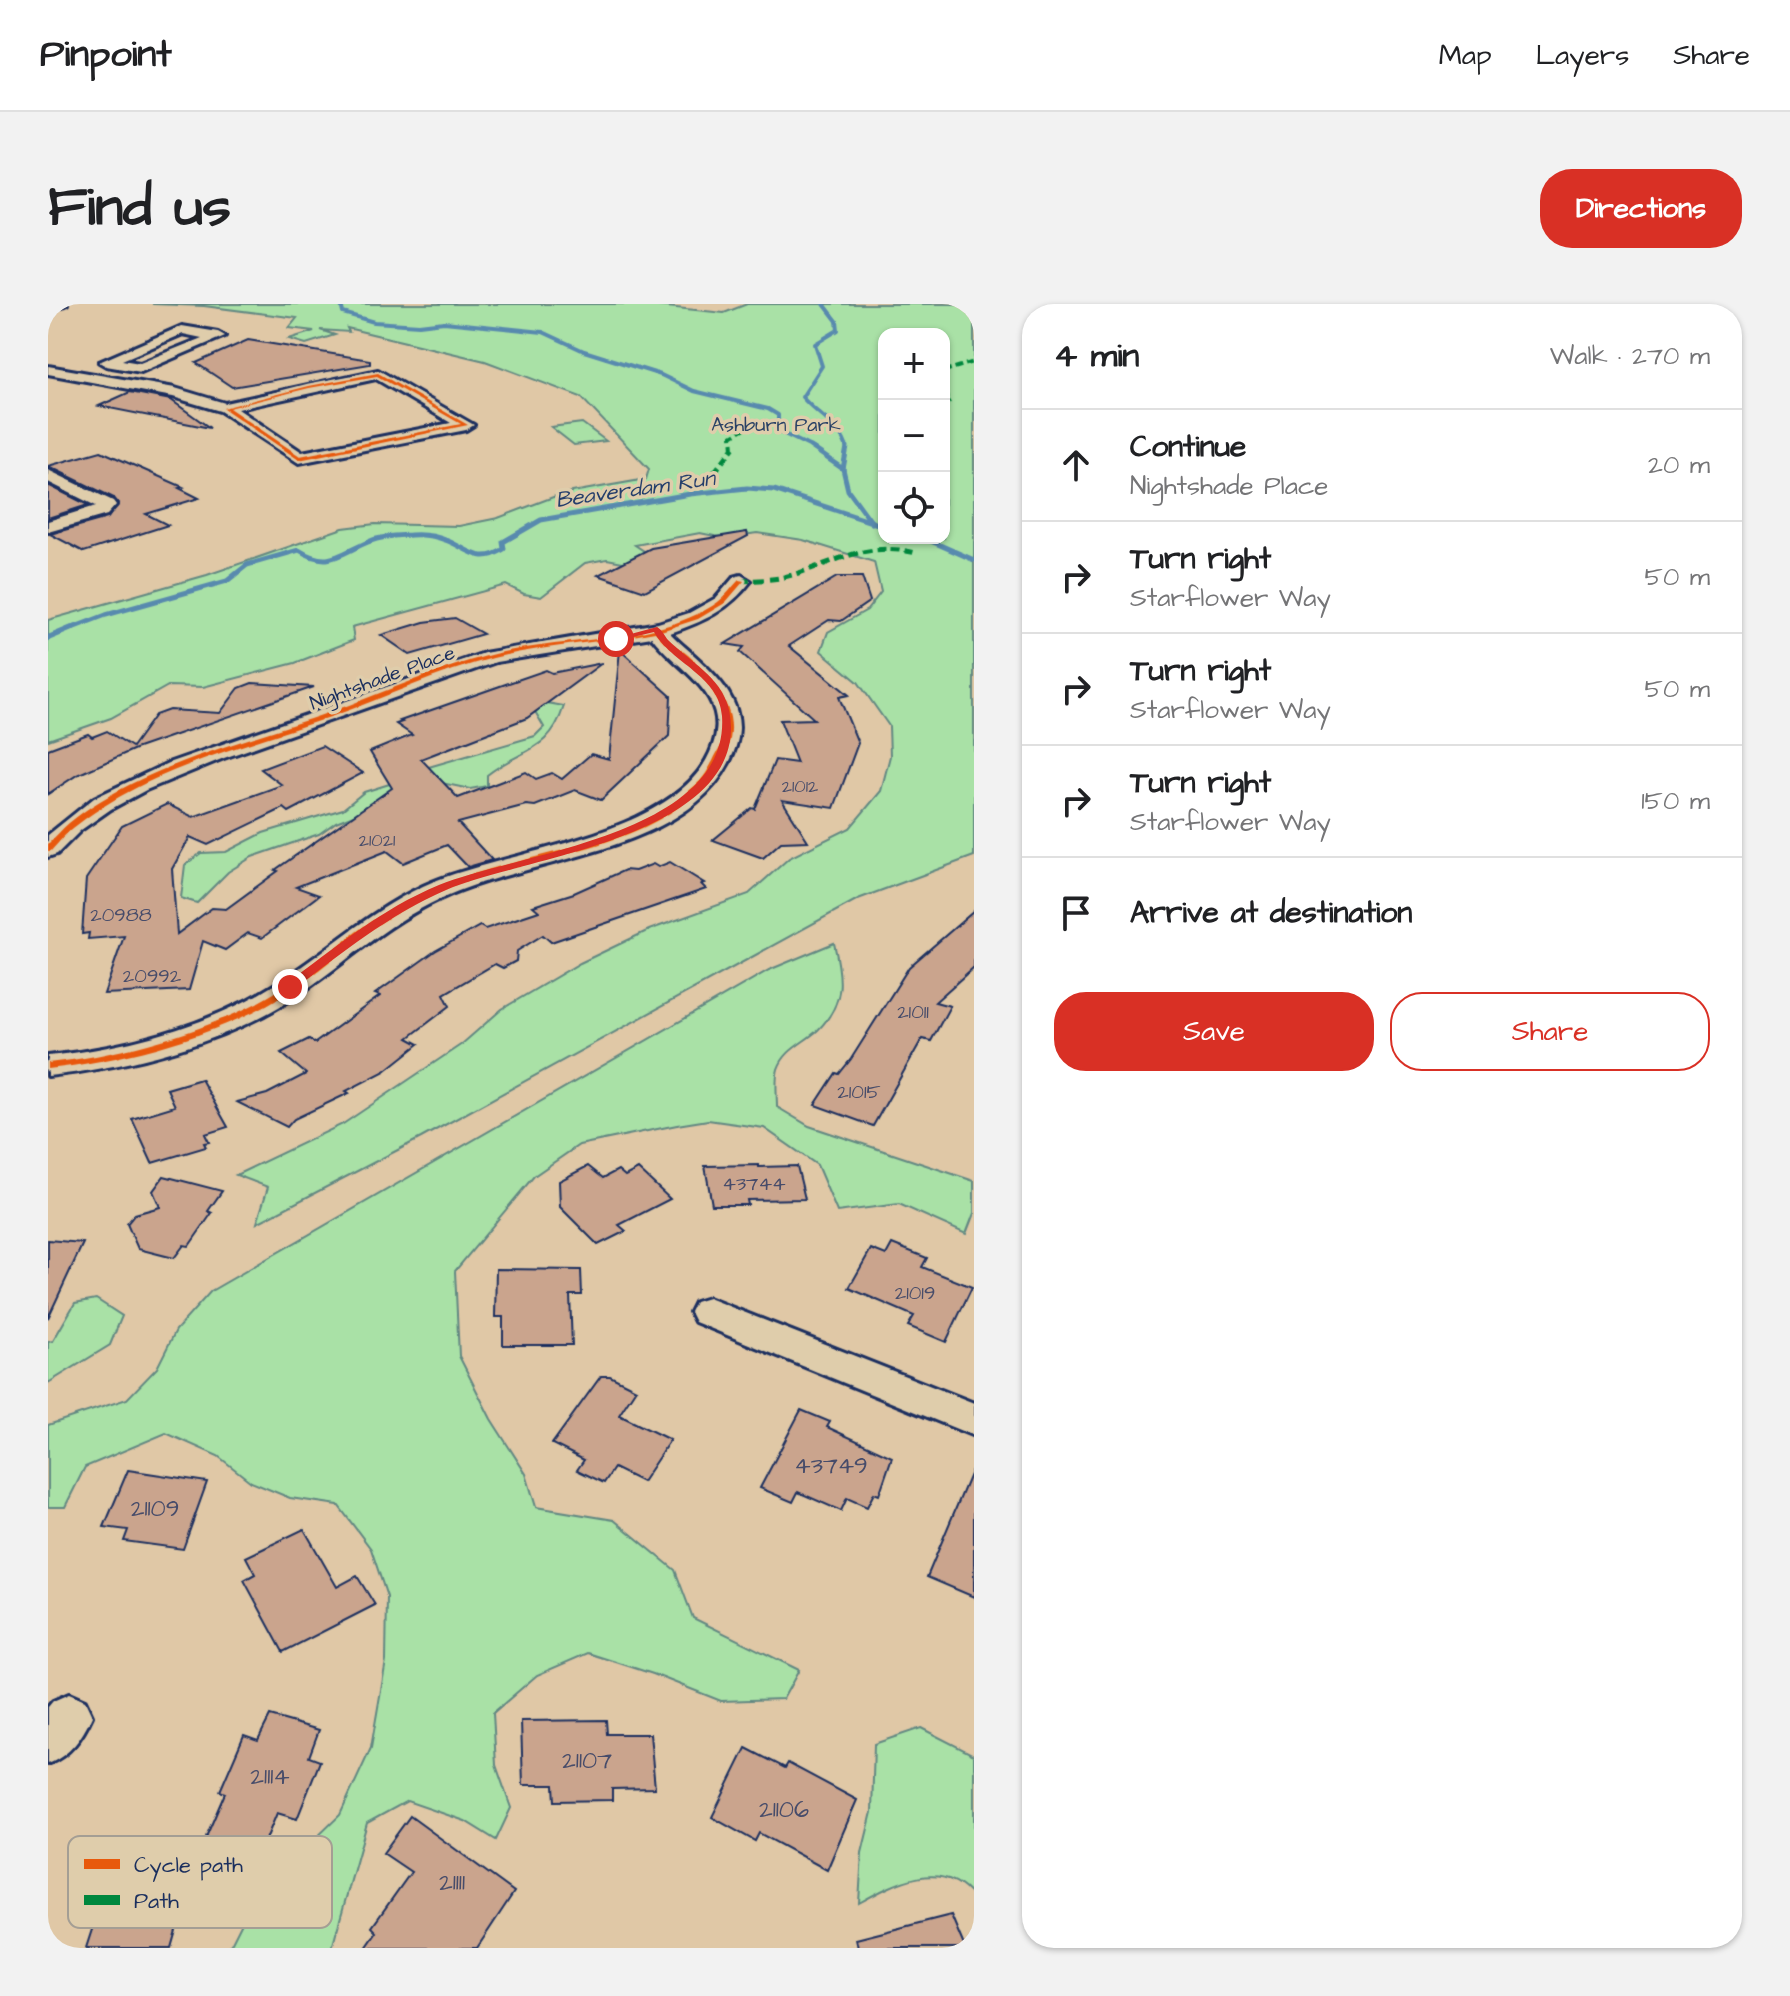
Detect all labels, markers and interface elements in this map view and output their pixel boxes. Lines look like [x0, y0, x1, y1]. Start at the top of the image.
text: Pinpoint [40, 29, 172, 81]
text: Map [1439, 36, 1492, 75]
text: Layers [1536, 36, 1629, 75]
text: Share [1673, 36, 1750, 75]
text: Find us [48, 169, 231, 247]
button: Directions [1540, 169, 1742, 248]
map controls [878, 328, 950, 544]
button: + [878, 328, 950, 400]
text: 4 min [1054, 332, 1139, 380]
text: Walk · 270 m [1550, 338, 1710, 374]
button: − [878, 400, 950, 472]
park label: Ashburn Park [711, 411, 841, 439]
text: Continue [1130, 426, 1246, 468]
icon: ahead [1054, 443, 1098, 487]
text: 20 m [1648, 447, 1710, 483]
water label: Beaverdam Run [554, 463, 719, 516]
text: Nightshade Place [1130, 468, 1328, 504]
button: locate [878, 472, 950, 544]
text: Turn right [1130, 538, 1271, 580]
icon: right [1054, 555, 1098, 599]
text: 50 m [1645, 559, 1710, 595]
text: Starflower Way [1130, 580, 1331, 616]
route start [598, 621, 634, 657]
street label: Nightshade Place [306, 639, 459, 718]
text: Turn right [1130, 650, 1271, 692]
icon: right [1054, 667, 1098, 711]
text: 50 m [1645, 671, 1710, 707]
text: Starflower Way [1130, 692, 1331, 728]
text: Turn right [1130, 762, 1271, 804]
house number: 21012 [782, 774, 819, 799]
icon: right [1054, 779, 1098, 823]
text: 150 m [1641, 783, 1710, 819]
text: Starflower Way [1130, 804, 1331, 840]
house number: 21021 [359, 828, 395, 853]
icon: arrive [1054, 891, 1098, 935]
text: Arrive at destination [1130, 892, 1412, 934]
house number: 20988 [90, 901, 152, 929]
house number: 20992 [123, 962, 182, 990]
route end [272, 969, 308, 1005]
button: Save [1054, 992, 1374, 1071]
button: Share [1390, 992, 1710, 1071]
house number: 21011 [897, 998, 929, 1026]
house number: 21015 [837, 1078, 881, 1106]
house number: 43744 [722, 1170, 786, 1198]
house number: 21019 [895, 1279, 935, 1307]
house number: 43749 [794, 1449, 868, 1483]
house number: 21109 [131, 1492, 179, 1526]
house number: 21107 [562, 1744, 612, 1778]
house number: 21114 [250, 1760, 290, 1794]
house number: 21106 [759, 1793, 809, 1827]
legend [68, 1836, 332, 1928]
text: Cycle path [134, 1850, 243, 1882]
house number: 21111 [439, 1866, 465, 1900]
text: Path [134, 1886, 179, 1917]

